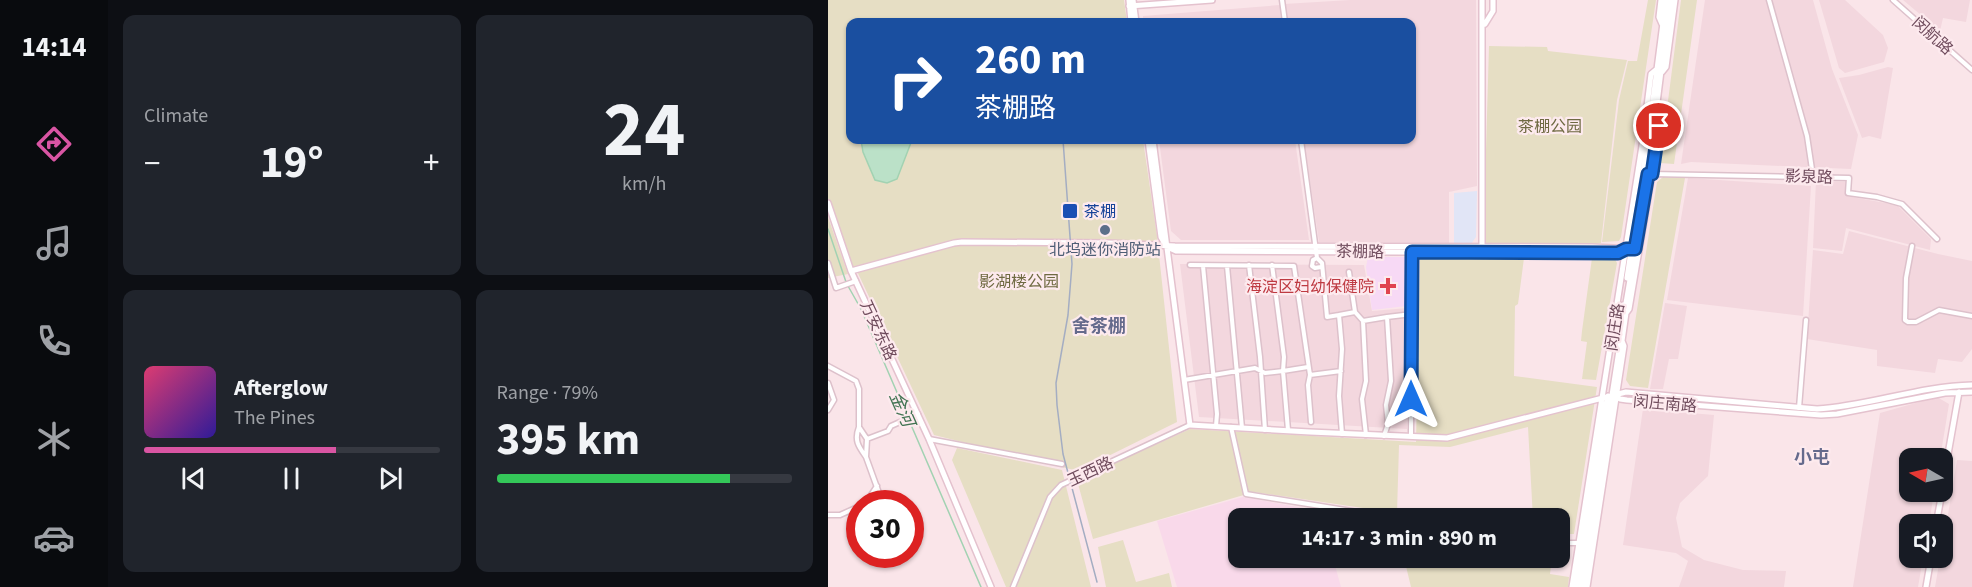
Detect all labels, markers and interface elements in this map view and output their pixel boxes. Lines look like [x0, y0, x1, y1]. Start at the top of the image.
street label: 闵航路 [1907, 12, 1958, 60]
text: 14:14 [21, 28, 87, 67]
text: 260 m [975, 30, 1086, 90]
icon: right [876, 42, 954, 120]
text: 24 [603, 75, 685, 186]
text: 茶棚路 [975, 89, 1056, 128]
pin [1633, 100, 1684, 151]
text: Climate [144, 102, 208, 130]
icon: arrive [1642, 109, 1675, 142]
park label: 茶棚公园 [1518, 116, 1582, 138]
icon: directions [33, 123, 75, 165]
text: 19° [260, 131, 324, 195]
text: − [144, 140, 160, 187]
text: + [423, 140, 439, 187]
street label: 影泉路 [1785, 165, 1833, 189]
text: km/h [622, 170, 666, 198]
place label: 茶棚 [1084, 201, 1116, 223]
marker: 茶棚 [1061, 202, 1079, 220]
icon: music [33, 222, 75, 264]
marker: 北坞迷你消防站 [1098, 223, 1112, 237]
place label: 北坞迷你消防站 [1049, 239, 1161, 261]
street label: 茶棚路 [1336, 241, 1384, 263]
park label: 影湖楼公园 [979, 271, 1059, 293]
place label: 海淀区妇幼保健院 [1246, 276, 1374, 298]
marker: 海淀区妇幼保健院 [1379, 277, 1397, 295]
street label: 万安东路 [855, 297, 902, 364]
street label: 闵庄路 [1600, 302, 1630, 353]
district label: 舍茶棚 [1072, 314, 1126, 339]
icon: phone [33, 320, 75, 362]
position arrow [1379, 367, 1443, 431]
text: Afterglow [234, 372, 328, 404]
text: Range · 79% [497, 379, 598, 407]
water label: 金河 [883, 388, 922, 433]
street label: 闵庄南路 [1632, 390, 1698, 418]
text: The Pines [234, 404, 315, 432]
text: 395 km [497, 408, 640, 472]
icon: climate [33, 418, 75, 460]
district label: 小屯 [1794, 445, 1830, 470]
north arrow [1899, 448, 1953, 502]
map controls [1899, 448, 1953, 568]
street label: 玉西路 [1064, 452, 1117, 492]
icon: previous [177, 462, 210, 495]
icon: pause [275, 462, 308, 495]
icon: next [374, 462, 407, 495]
speed limit sign: 30 [846, 490, 924, 568]
button: sound [1899, 514, 1953, 568]
icon: car [33, 517, 75, 559]
text: 14:17 · 3 min · 890 m [1301, 522, 1497, 554]

